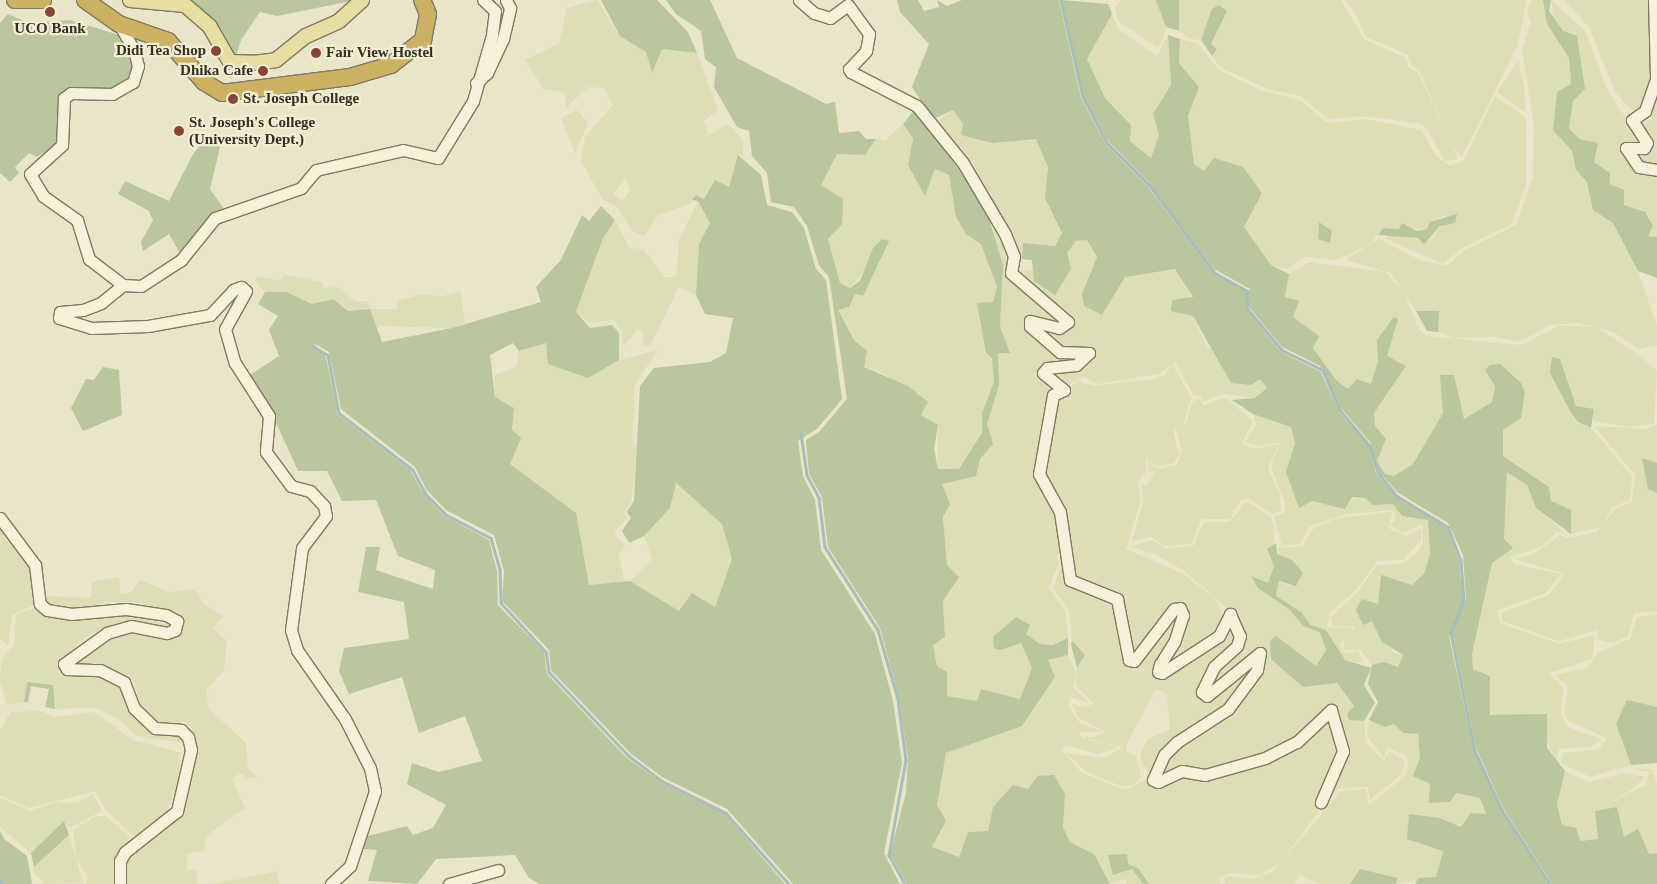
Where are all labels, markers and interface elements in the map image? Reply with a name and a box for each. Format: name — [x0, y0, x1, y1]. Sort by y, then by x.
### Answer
marker: UCO Bank — [44, 6, 56, 18]
place label: UCO Bank — [14, 20, 86, 38]
place label: Didi Tea Shop — [116, 42, 206, 60]
place label: Fair View Hostel — [326, 44, 434, 62]
marker: Didi Tea Shop — [210, 45, 222, 57]
marker: Fair View Hostel — [310, 47, 322, 59]
place label: Dhika Cafe — [180, 62, 253, 80]
marker: Dhika Cafe — [257, 65, 269, 77]
place label: St. Joseph College — [243, 90, 359, 108]
marker: St. Joseph College — [227, 93, 239, 105]
place label: St. Joseph's College (University Dept.) — [189, 113, 315, 148]
marker: St. Joseph's College (University Dept.) — [173, 125, 185, 137]

